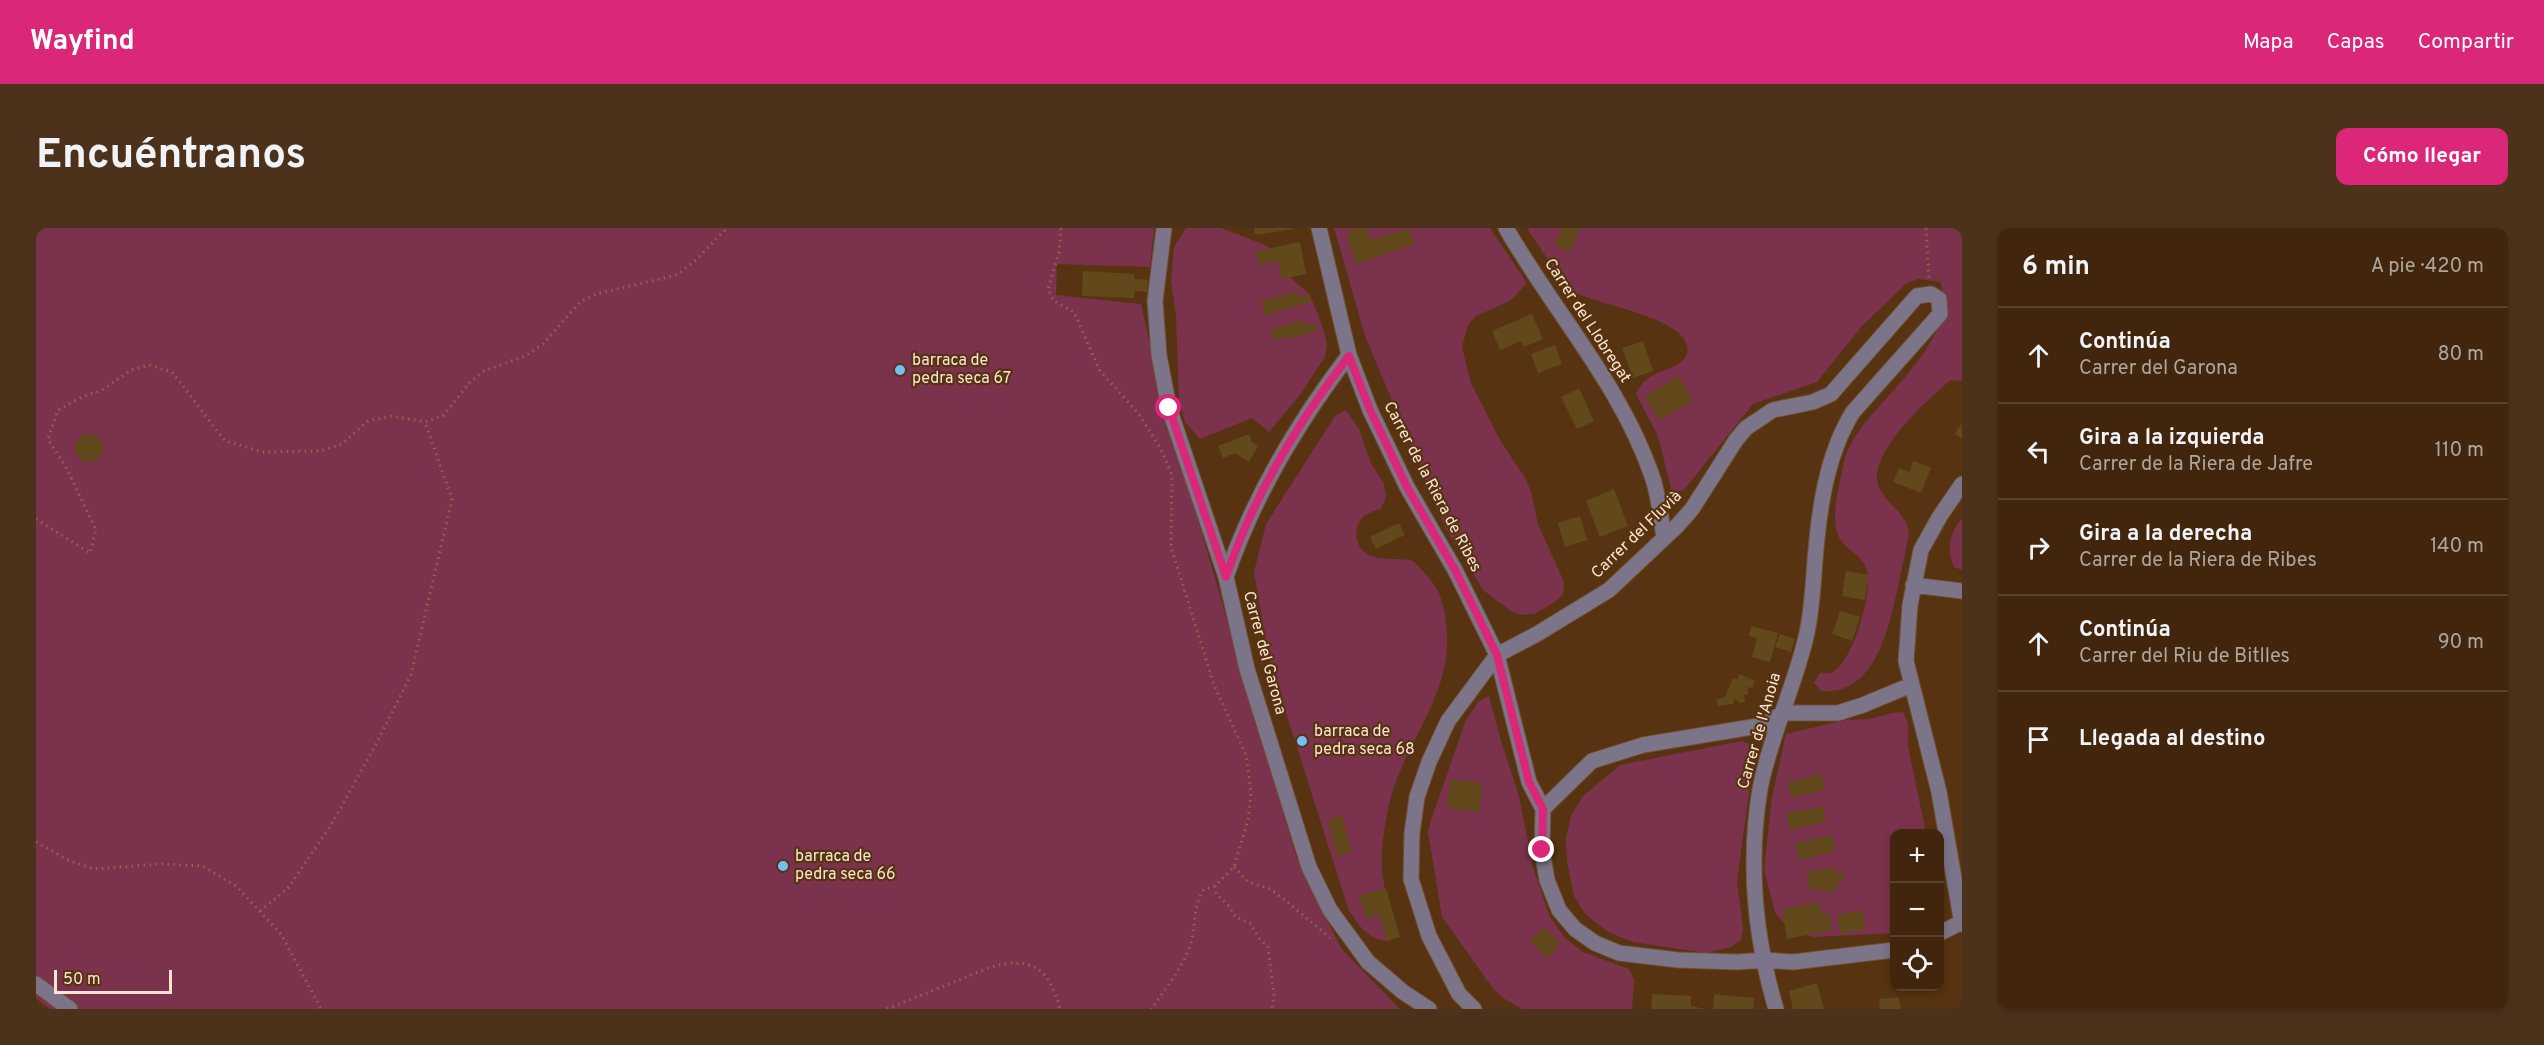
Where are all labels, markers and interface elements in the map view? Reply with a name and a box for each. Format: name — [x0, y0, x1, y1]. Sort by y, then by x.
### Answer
text: Wayfind — [30, 24, 135, 60]
text: Mapa — [2243, 29, 2294, 56]
text: Capas — [2327, 29, 2385, 56]
text: Compartir — [2418, 29, 2514, 56]
button: Cómo llegar — [2336, 128, 2508, 185]
text: Encuéntranos — [36, 130, 306, 183]
text: 6 min — [2022, 251, 2090, 284]
text: A pie · 420 m — [2371, 254, 2484, 280]
street label: Carrer del Llobregat — [1539, 255, 1635, 387]
text: Continúa — [2079, 329, 2171, 356]
icon: ahead — [2022, 339, 2055, 372]
text: 80 m — [2438, 342, 2484, 368]
place label: barraca de pedra seca 67 — [912, 351, 1011, 389]
text: Carrer del Garona — [2079, 356, 2238, 382]
marker: barraca de pedra seca 67 — [893, 363, 907, 377]
route start — [1155, 394, 1181, 420]
street label: Carrer de la Riera de Ribes — [1379, 398, 1485, 576]
text: Gira a la izquierda — [2079, 425, 2265, 452]
icon: left — [2022, 435, 2055, 468]
text: 110 m — [2435, 438, 2484, 464]
text: Carrer de la Riera de Jafre — [2079, 452, 2313, 478]
street label: Carrer del Fluvià — [1588, 487, 1686, 583]
text: Gira a la derecha — [2079, 521, 2252, 548]
icon: right — [2022, 531, 2055, 564]
text: 140 m — [2430, 534, 2484, 560]
text: Carrer de la Riera de Ribes — [2079, 548, 2317, 574]
street label: Carrer del Garona — [1238, 589, 1290, 717]
text: Continúa — [2079, 617, 2171, 644]
icon: ahead — [2022, 627, 2055, 660]
text: 90 m — [2438, 630, 2484, 656]
text: Carrer del Riu de Bitlles — [2079, 644, 2290, 670]
street label: Carrer de l'Anoia — [1734, 670, 1786, 792]
place label: barraca de pedra seca 68 — [1314, 722, 1415, 760]
icon: arrive — [2022, 723, 2055, 756]
text: Llegada al destino — [2079, 726, 2265, 753]
marker: barraca de pedra seca 68 — [1295, 734, 1309, 748]
map controls — [1890, 829, 1944, 991]
button: + — [1890, 829, 1944, 883]
route end — [1528, 836, 1554, 862]
place label: barraca de pedra seca 66 — [795, 847, 896, 885]
marker: barraca de pedra seca 66 — [776, 859, 790, 873]
button: − — [1890, 883, 1944, 937]
button: locate — [1890, 937, 1944, 991]
scale bar — [54, 967, 172, 994]
text: 50 m — [63, 970, 101, 990]

